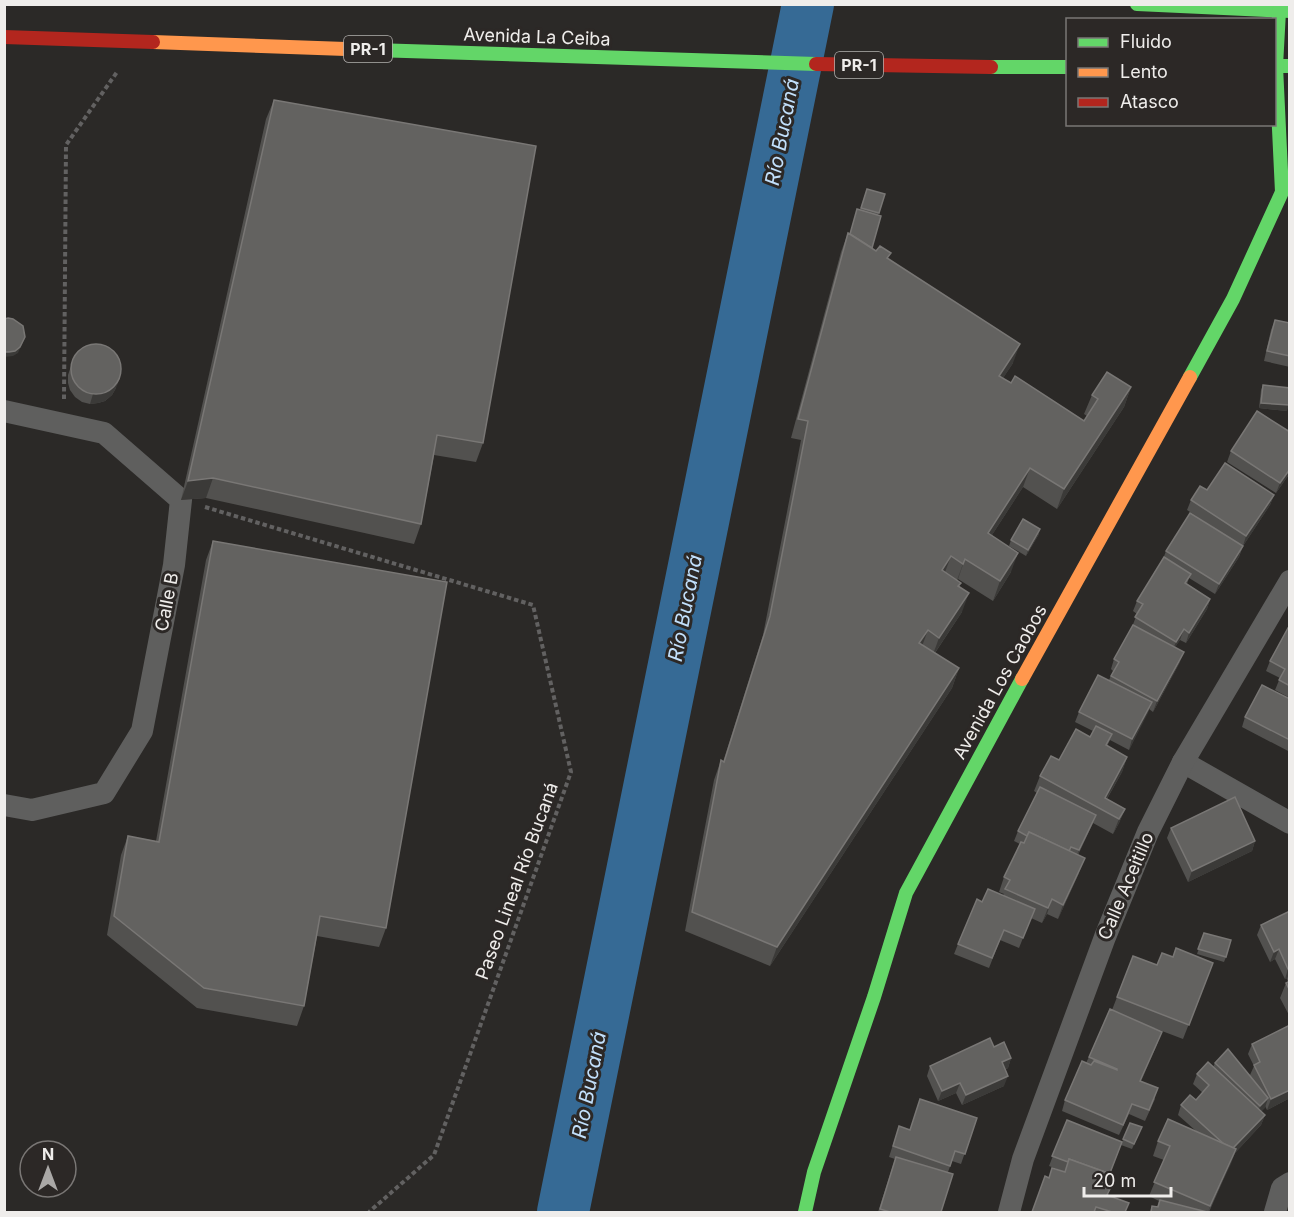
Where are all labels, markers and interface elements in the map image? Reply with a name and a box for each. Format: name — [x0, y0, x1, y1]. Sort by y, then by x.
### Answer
legend — [1066, 18, 1276, 126]
street label: Avenida La Ceiba — [463, 23, 611, 50]
text: Fluido — [1120, 31, 1172, 52]
road number: PR-1 — [344, 36, 392, 62]
road number: PR-1 — [835, 52, 883, 78]
text: Lento — [1120, 61, 1168, 82]
water label: Río Bucaná — [760, 77, 804, 187]
text: Atasco — [1120, 91, 1179, 112]
water label: Río Bucaná — [663, 553, 707, 663]
street label: Calle B — [151, 571, 182, 633]
street label: Avenida Los Caobos — [948, 601, 1051, 763]
street label: Paseo Lineal Río Bucaná — [471, 779, 562, 982]
street label: Calle Aceitillo — [1093, 829, 1158, 943]
water label: Río Bucaná — [567, 1030, 611, 1140]
north arrow — [18, 1139, 78, 1199]
text: N — [42, 1144, 54, 1164]
scale bar — [1084, 1160, 1171, 1198]
text: 20 m — [1093, 1170, 1136, 1191]

